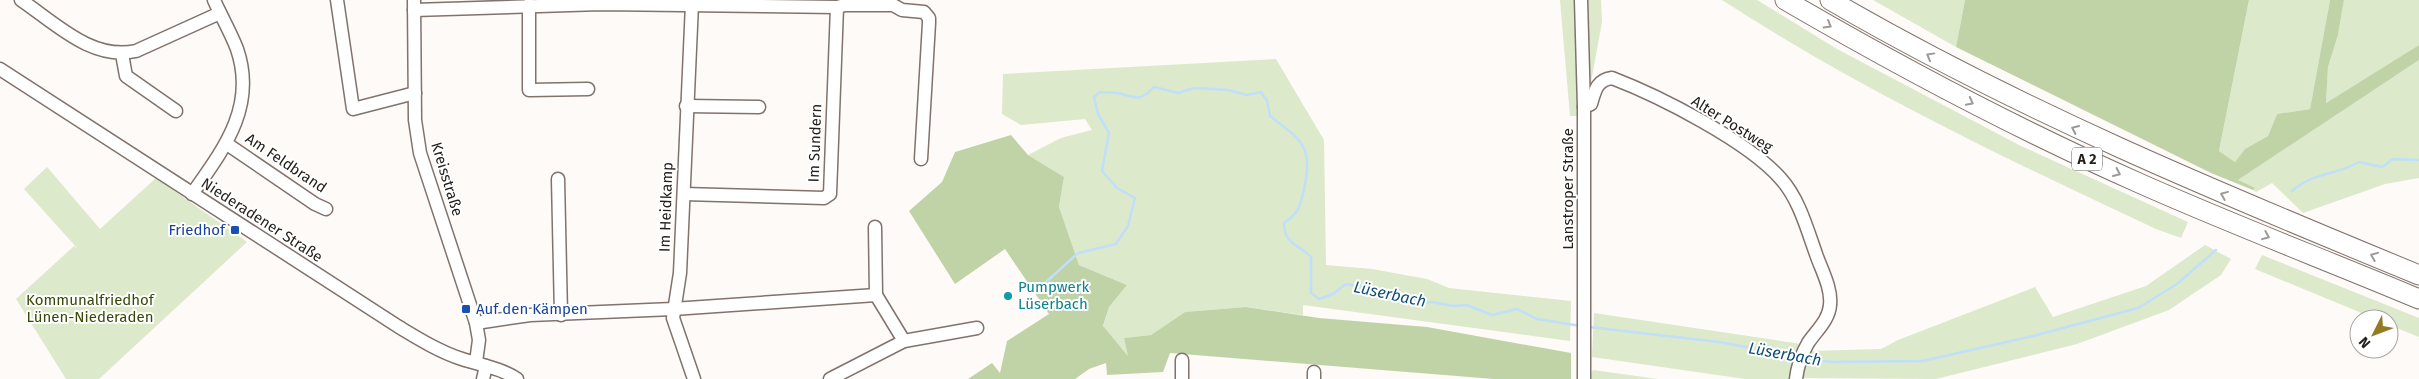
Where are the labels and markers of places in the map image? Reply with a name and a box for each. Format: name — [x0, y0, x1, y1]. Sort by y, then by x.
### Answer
place label: Friedhof — [168, 221, 226, 239]
marker: Friedhof — [229, 224, 241, 236]
place label: Pumpwerk Lüserbach — [1018, 278, 1090, 313]
marker: Pumpwerk Lüserbach — [1002, 290, 1014, 302]
place label: Auf den Kämpen — [476, 300, 588, 318]
marker: Auf den Kämpen — [460, 303, 472, 315]

